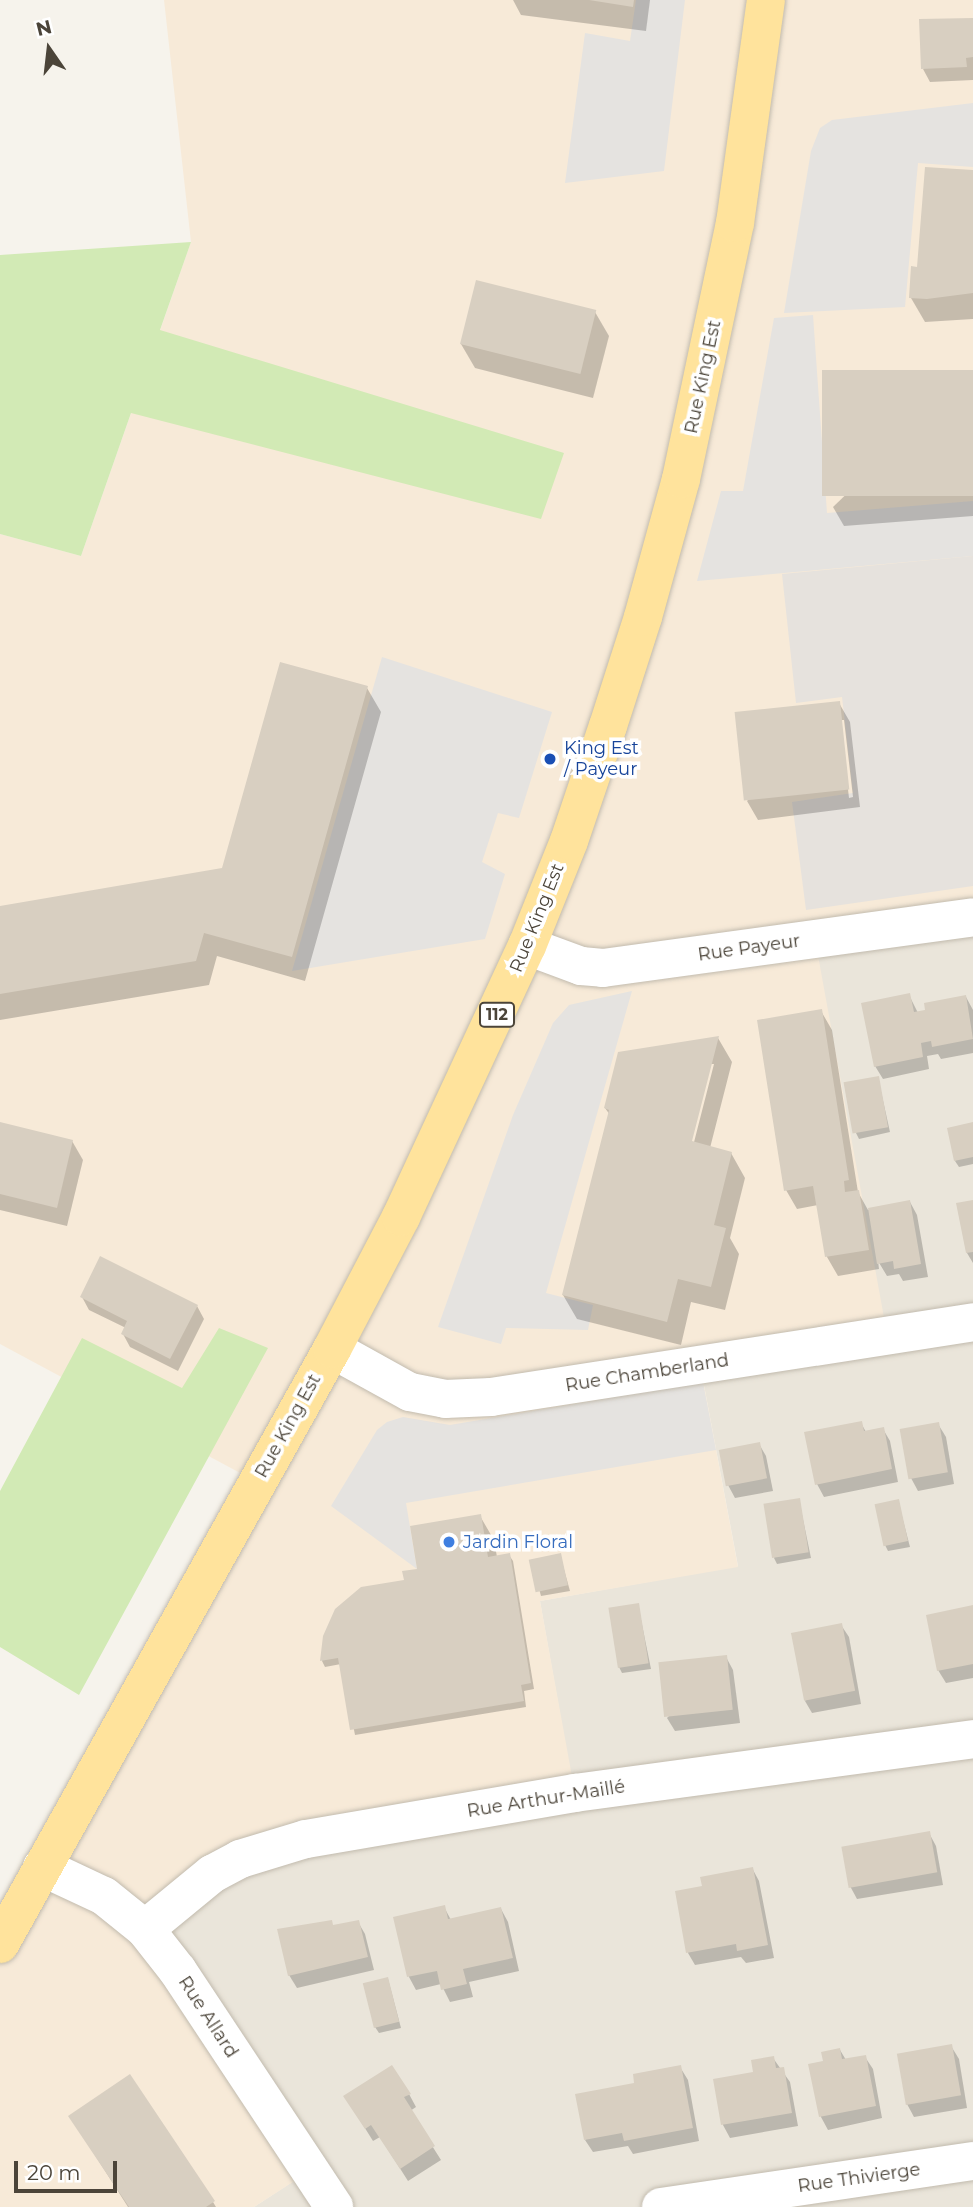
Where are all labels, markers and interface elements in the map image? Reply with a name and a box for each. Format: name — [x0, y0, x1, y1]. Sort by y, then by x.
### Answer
north arrow — [14, 14, 84, 84]
text: N — [34, 15, 54, 41]
street label: Rue King Est — [680, 318, 726, 436]
place label: King Est / Payeur — [564, 738, 639, 780]
marker: King Est / Payeur — [542, 751, 558, 767]
street label: Rue King Est — [505, 860, 569, 976]
street label: Rue Payeur — [696, 930, 802, 966]
road number: 112 — [478, 1002, 516, 1028]
street label: Rue Chamberland — [564, 1349, 730, 1397]
street label: Rue King Est — [251, 1370, 325, 1482]
place label: Jardin Floral — [463, 1531, 573, 1553]
marker: Jardin Floral — [441, 1534, 457, 1550]
street label: Rue Arthur-Maillé — [465, 1776, 627, 1822]
street label: Rue Allard — [174, 1972, 242, 2062]
scale bar — [18, 2148, 121, 2192]
street label: Rue Thivierge — [796, 2159, 922, 2197]
text: 20 m — [27, 2160, 81, 2185]

